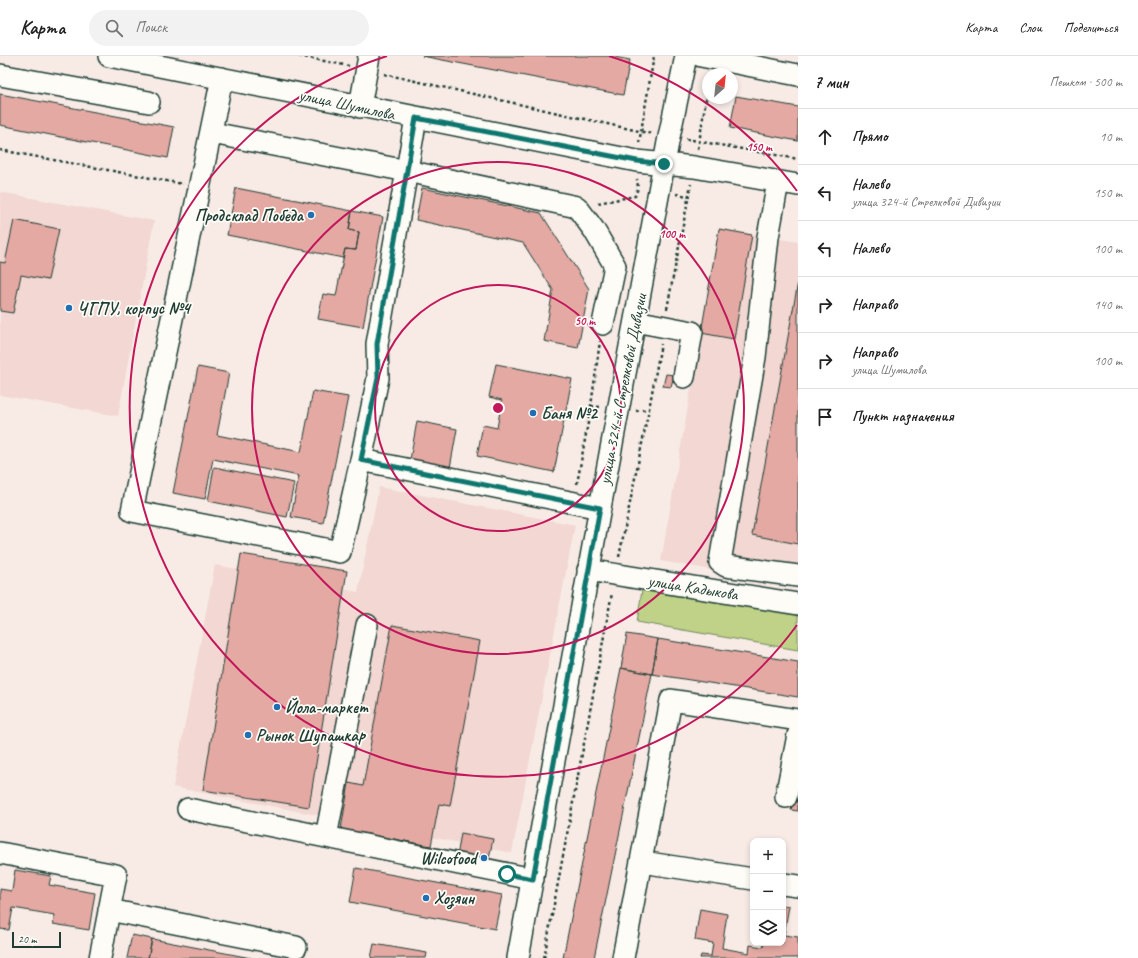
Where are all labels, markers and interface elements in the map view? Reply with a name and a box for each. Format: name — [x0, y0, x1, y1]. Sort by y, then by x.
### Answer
search box — [89, 10, 369, 46]
text: Карта — [20, 16, 65, 40]
icon: search — [103, 17, 125, 39]
text: Поиск — [135, 18, 167, 37]
text: Карта — [965, 19, 997, 36]
text: Слои — [1019, 19, 1042, 36]
text: Поделиться — [1064, 19, 1118, 36]
north arrow — [702, 68, 738, 104]
text: 7 мин — [814, 72, 849, 93]
text: Пешком · 500 m — [1049, 74, 1122, 90]
street label: улица Шумилова — [296, 84, 398, 125]
icon: ahead — [814, 126, 836, 148]
text: Прямо — [852, 127, 888, 146]
text: 10 m — [1100, 129, 1122, 145]
text: 150 m — [746, 139, 773, 155]
route end — [655, 155, 673, 173]
text: Налево — [852, 175, 890, 194]
icon: left — [814, 182, 836, 204]
text: 150 m — [1094, 185, 1122, 201]
text: улица 324-й Стрелковой Дивизии — [852, 194, 1000, 210]
place label: Продсклад Победа — [195, 205, 305, 226]
marker: Продсклад Победа — [306, 210, 316, 220]
text: 100 m — [659, 226, 686, 242]
icon: left — [814, 238, 836, 260]
text: Налево — [852, 239, 890, 258]
text: 100 m — [1094, 241, 1122, 257]
street label: улица 324-й Стрелковой Дивизии — [594, 290, 653, 487]
icon: right — [814, 294, 836, 316]
text: Направо — [852, 295, 898, 314]
text: 140 m — [1094, 297, 1122, 313]
place label: ЧГПУ, корпус №4 — [77, 298, 192, 319]
marker: ЧГПУ, корпус №4 — [64, 303, 74, 313]
text: 50 m — [575, 313, 596, 329]
text: Направо — [852, 343, 898, 362]
icon: right — [814, 350, 836, 372]
text: 100 m — [1094, 353, 1122, 369]
text: улица Шумилова — [852, 362, 926, 378]
centre of rings — [491, 401, 505, 415]
place label: Баня №2 — [541, 403, 598, 424]
icon: arrive — [814, 406, 836, 428]
text: Пункт назначения — [852, 407, 954, 426]
marker: Баня №2 — [528, 408, 538, 418]
street label: улица Кадыкова — [646, 570, 740, 605]
place label: Йола-маркет — [285, 697, 369, 718]
marker: Йола-маркет — [272, 702, 282, 712]
place label: Рынок Шупашкар — [256, 725, 367, 746]
marker: Рынок Шупашкар — [243, 730, 253, 740]
map controls — [750, 838, 786, 946]
button: + — [750, 838, 786, 874]
place label: Wilcofood — [420, 848, 479, 869]
marker: Wilcofood — [479, 853, 489, 863]
route start — [498, 865, 516, 883]
button: − — [750, 874, 786, 910]
place label: Хозяин — [434, 888, 476, 910]
marker: Хозяин — [421, 893, 431, 903]
button: layers — [750, 910, 786, 946]
scale bar — [12, 930, 61, 949]
text: 20 m — [18, 932, 37, 946]

